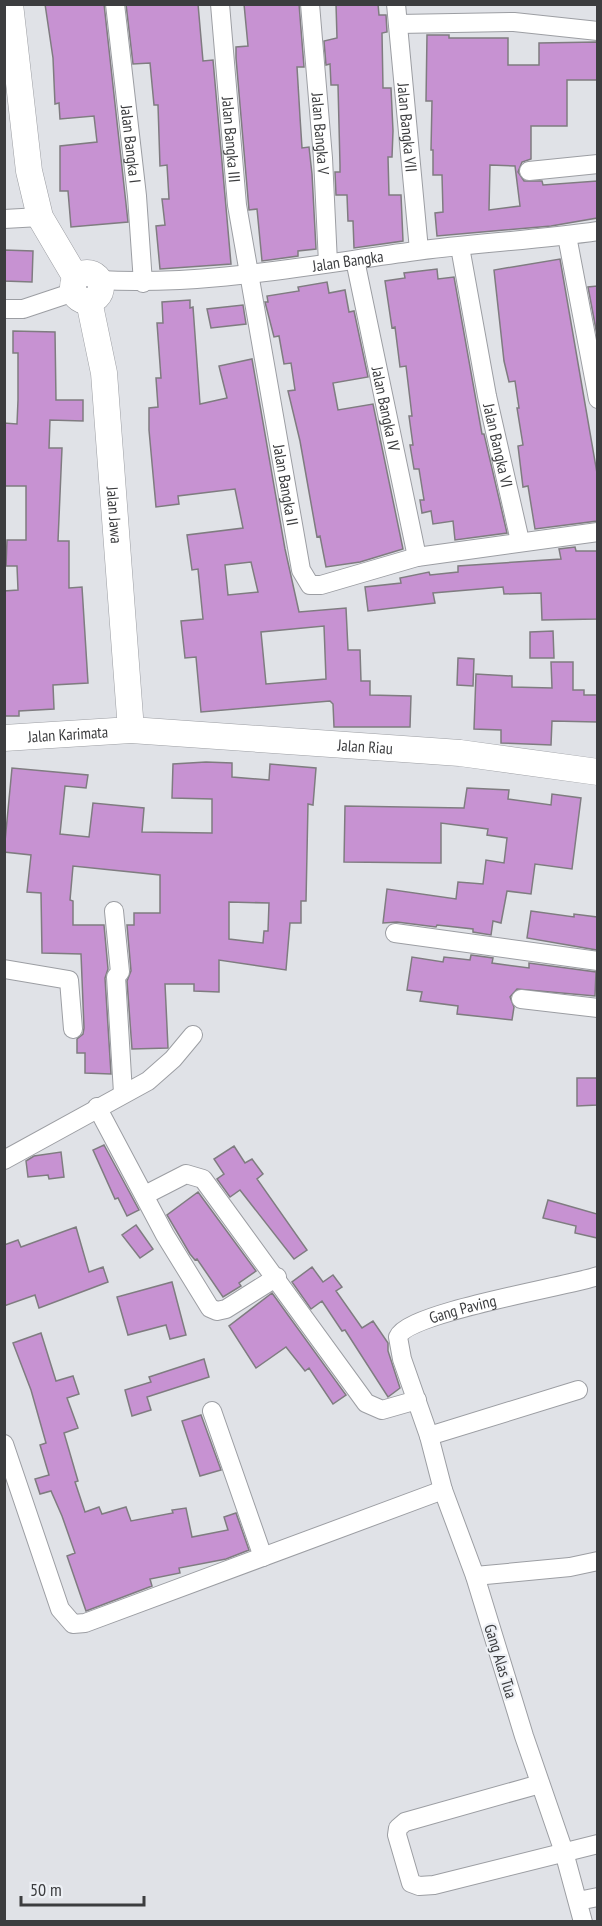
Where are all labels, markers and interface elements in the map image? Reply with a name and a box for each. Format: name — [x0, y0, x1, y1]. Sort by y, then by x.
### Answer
street label: Jalan Bangka VII — [393, 81, 422, 173]
street label: Jalan Bangka V — [307, 91, 334, 175]
street label: Jalan Bangka III — [218, 95, 245, 183]
street label: Jalan Bangka I — [117, 103, 145, 184]
street label: Jalan Bangka — [310, 246, 385, 276]
street label: Jalan Bangka IV — [367, 364, 405, 453]
street label: Jalan Bangka VI — [479, 400, 517, 489]
street label: Jalan Bangka II — [269, 442, 303, 527]
street label: Jalan Jawa — [103, 485, 127, 544]
street label: Jalan Karimata — [26, 721, 109, 747]
street label: Jalan Riau — [336, 734, 394, 758]
street label: Gang Paving — [426, 1290, 498, 1328]
street label: Gang Alas Tua — [480, 1622, 522, 1700]
scale bar — [21, 1869, 144, 1907]
text: 50 m — [30, 1878, 62, 1901]

